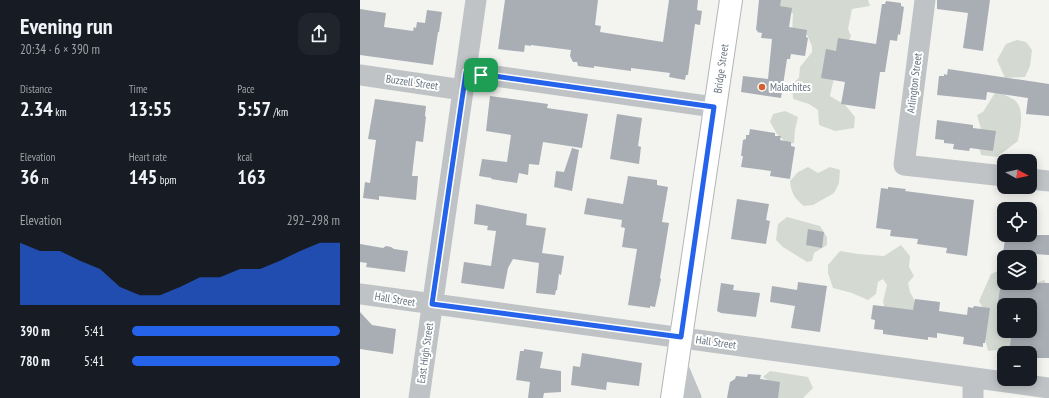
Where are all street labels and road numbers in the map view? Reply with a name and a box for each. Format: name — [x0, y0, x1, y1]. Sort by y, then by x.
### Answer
street label: Bridge Street — [710, 43, 731, 94]
street label: Arlington Street — [903, 52, 925, 114]
street label: Buzzell Street — [385, 71, 439, 93]
street label: Hall Street — [374, 289, 416, 309]
street label: East High Street — [414, 322, 436, 384]
street label: Hall Street — [695, 332, 737, 352]

